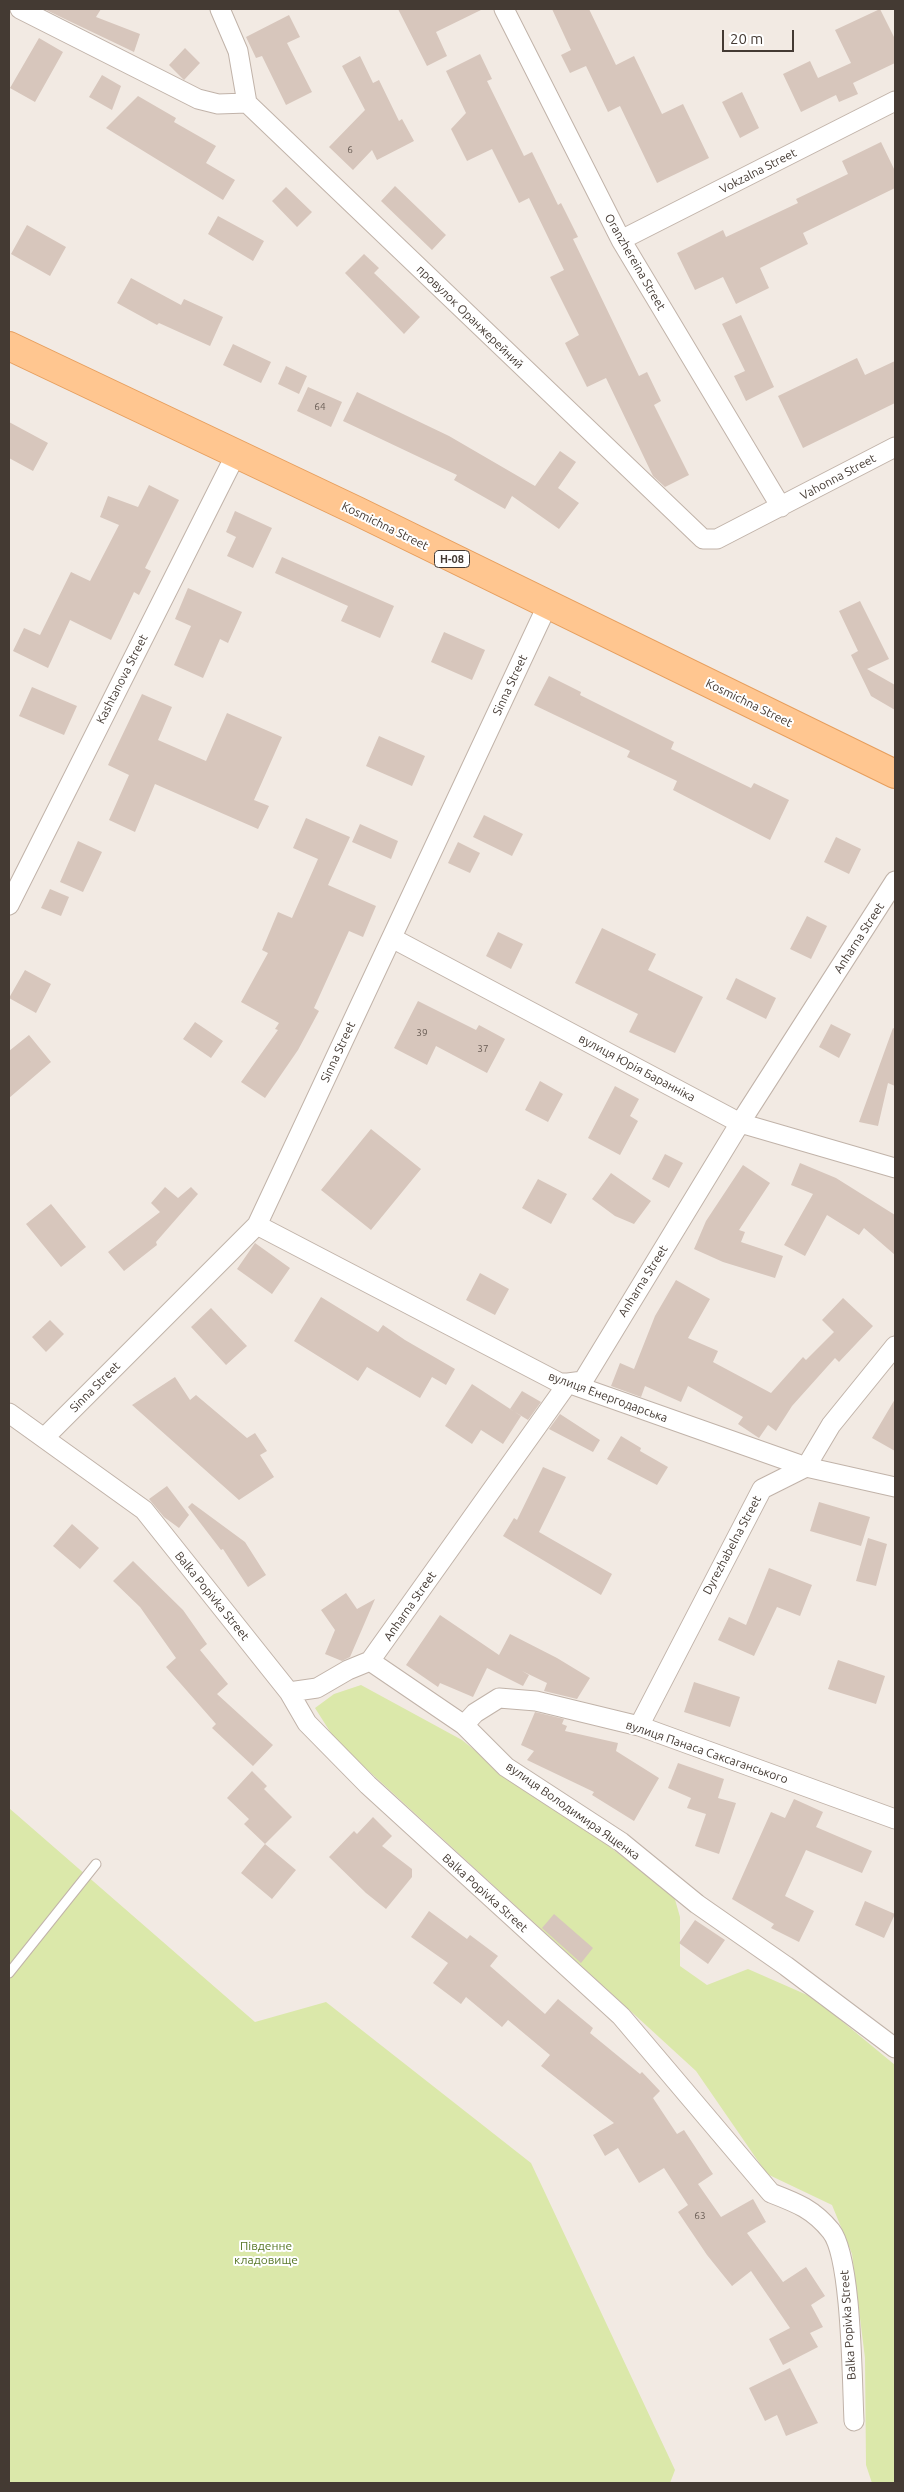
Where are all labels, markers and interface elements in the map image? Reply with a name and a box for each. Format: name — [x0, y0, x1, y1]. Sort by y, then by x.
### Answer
scale bar — [724, 20, 796, 52]
text: 20 m — [730, 30, 763, 47]
house number: 6 — [347, 144, 353, 156]
street label: Vokzalna Street — [717, 145, 799, 197]
street label: Oranzhereina Street — [601, 211, 669, 313]
street label: провулок Оранжерейний — [414, 262, 526, 372]
house number: 64 — [314, 401, 326, 413]
street label: Vahonna Street — [798, 451, 878, 503]
street label: Kosmichna Street — [339, 499, 431, 553]
road number: Н-08 — [434, 550, 470, 568]
street label: Kashtanova Street — [93, 632, 151, 726]
street label: Sinna Street — [490, 652, 530, 718]
street label: Kosmichna Street — [703, 676, 795, 730]
street label: Anharna Street — [831, 900, 887, 976]
street label: Sinna Street — [318, 1019, 358, 1085]
house number: 39 — [416, 1027, 428, 1039]
street label: вулиця Юрія Баранніка — [576, 1031, 698, 1105]
house number: 37 — [477, 1043, 489, 1055]
street label: Anharna Street — [615, 1243, 671, 1319]
street label: Sinna Street — [67, 1359, 123, 1415]
street label: вулиця Енергодарська — [546, 1369, 670, 1425]
street label: Dyrezhabelna Street — [700, 1493, 764, 1597]
street label: Balka Popivka Street — [172, 1549, 252, 1643]
street label: Anharna Street — [381, 1568, 439, 1644]
street label: вулиця Панаса Саксаганського — [624, 1717, 790, 1787]
street label: вулиця Володимира Ященка — [503, 1759, 643, 1863]
street label: Balka Popivka Street — [439, 1851, 531, 1935]
house number: 63 — [694, 2210, 706, 2222]
park label: Південне кладовище — [234, 2239, 298, 2267]
street label: Balka Popivka Street — [837, 2270, 859, 2380]

